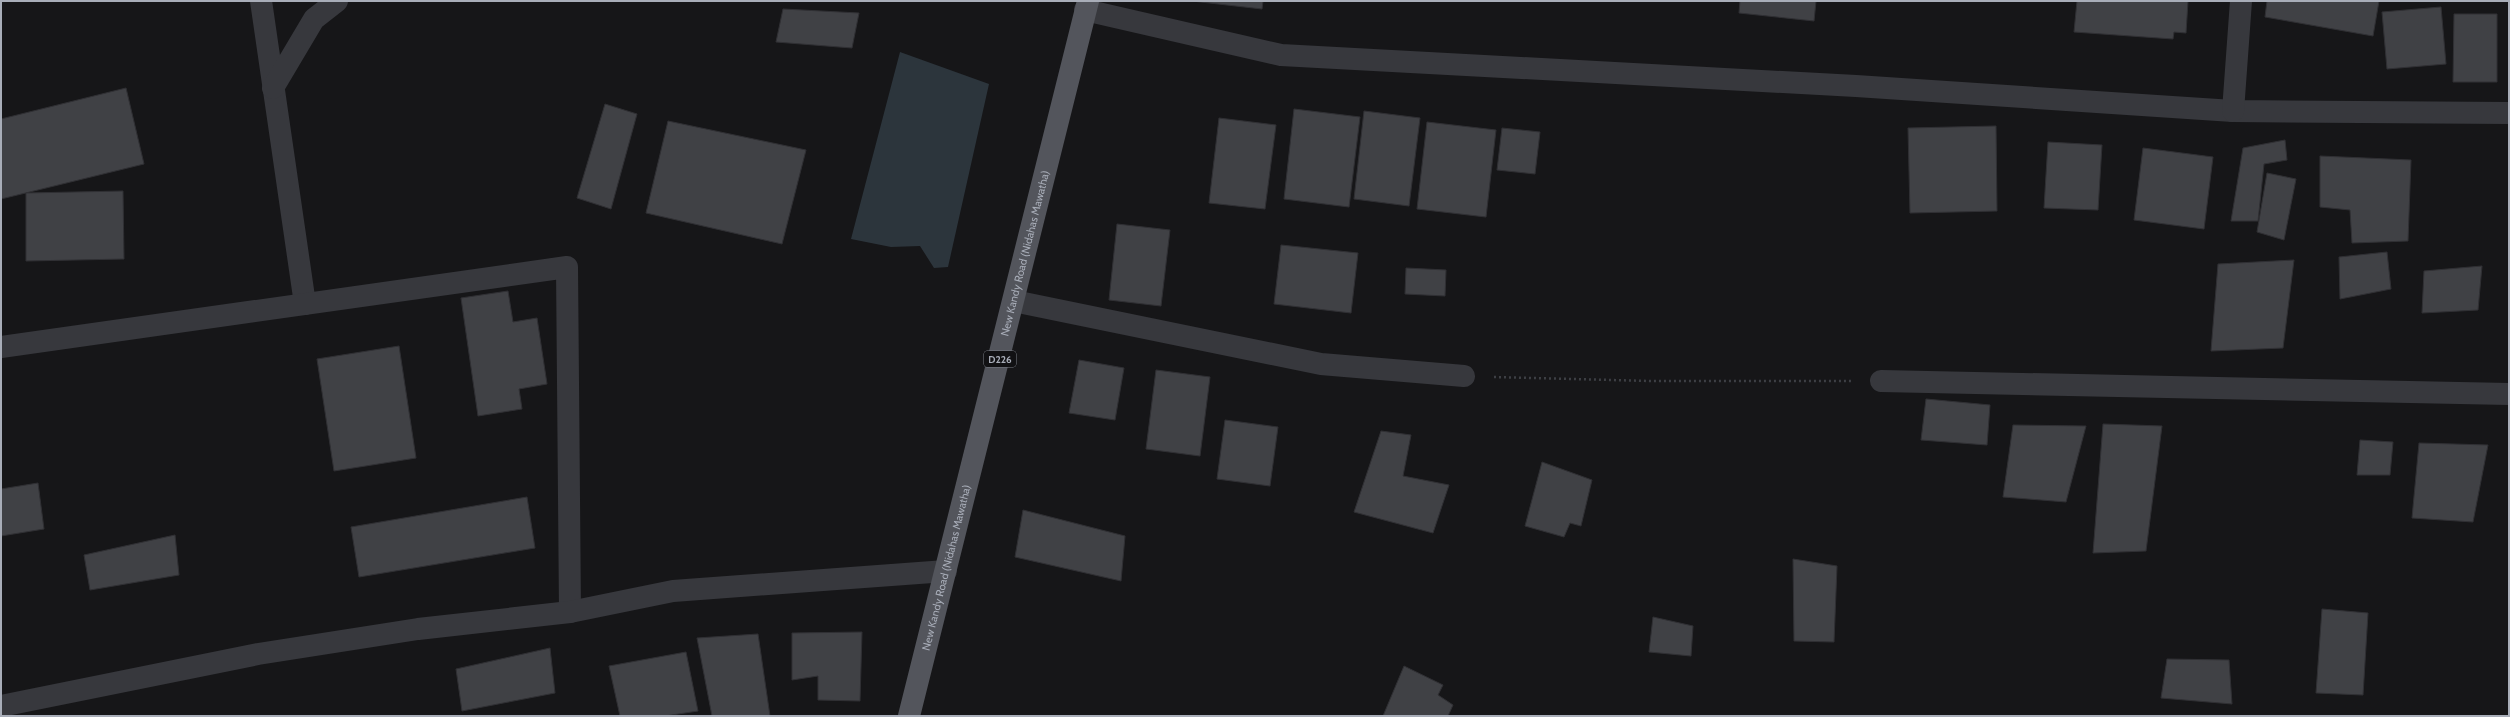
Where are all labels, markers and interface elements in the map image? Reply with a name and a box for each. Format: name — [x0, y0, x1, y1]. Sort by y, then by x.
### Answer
street label: New Kandy Road (Nidahas Mawatha) — [997, 169, 1052, 338]
road number: D226 — [984, 351, 1016, 367]
street label: New Kandy Road (Nidahas Mawatha) — [919, 483, 974, 652]

